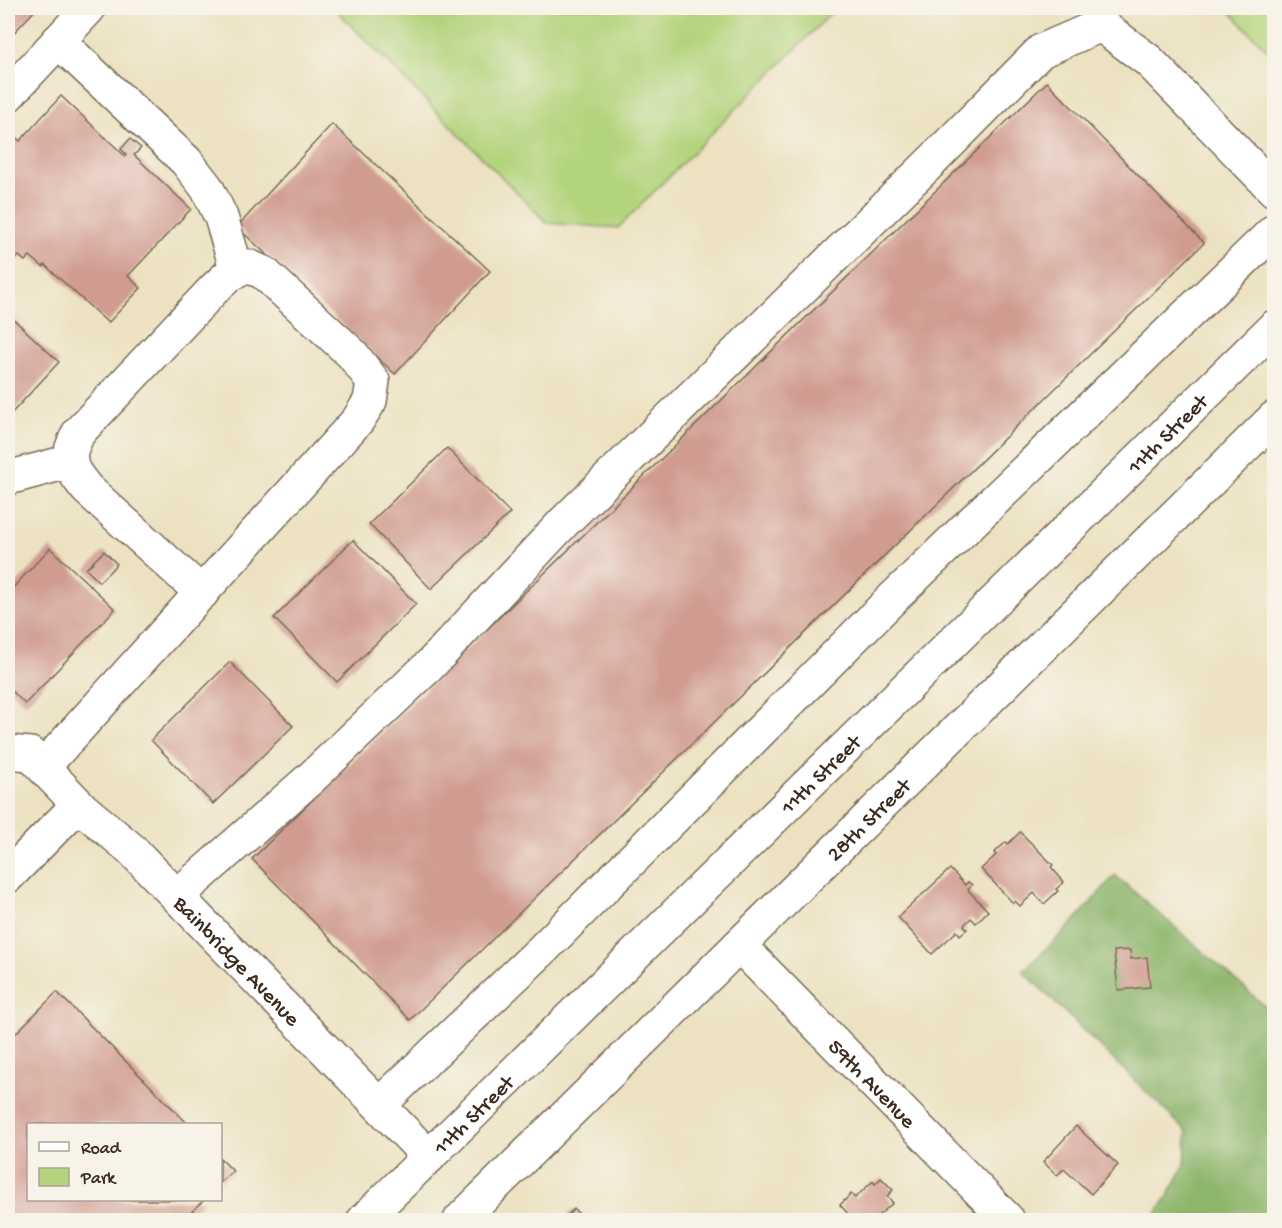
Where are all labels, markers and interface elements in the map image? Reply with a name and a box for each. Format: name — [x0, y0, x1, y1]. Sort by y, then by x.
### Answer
street label: 11th Street — [1123, 389, 1216, 481]
street label: 11th Street — [776, 729, 869, 822]
street label: 28th Street — [823, 773, 919, 868]
street label: Bainbridge Avenue — [166, 891, 305, 1033]
street label: 59th Avenue — [821, 1035, 920, 1136]
street label: 11th Street — [429, 1070, 522, 1162]
legend — [27, 1123, 222, 1201]
text: Road — [81, 1139, 122, 1160]
text: Park — [80, 1169, 117, 1190]

